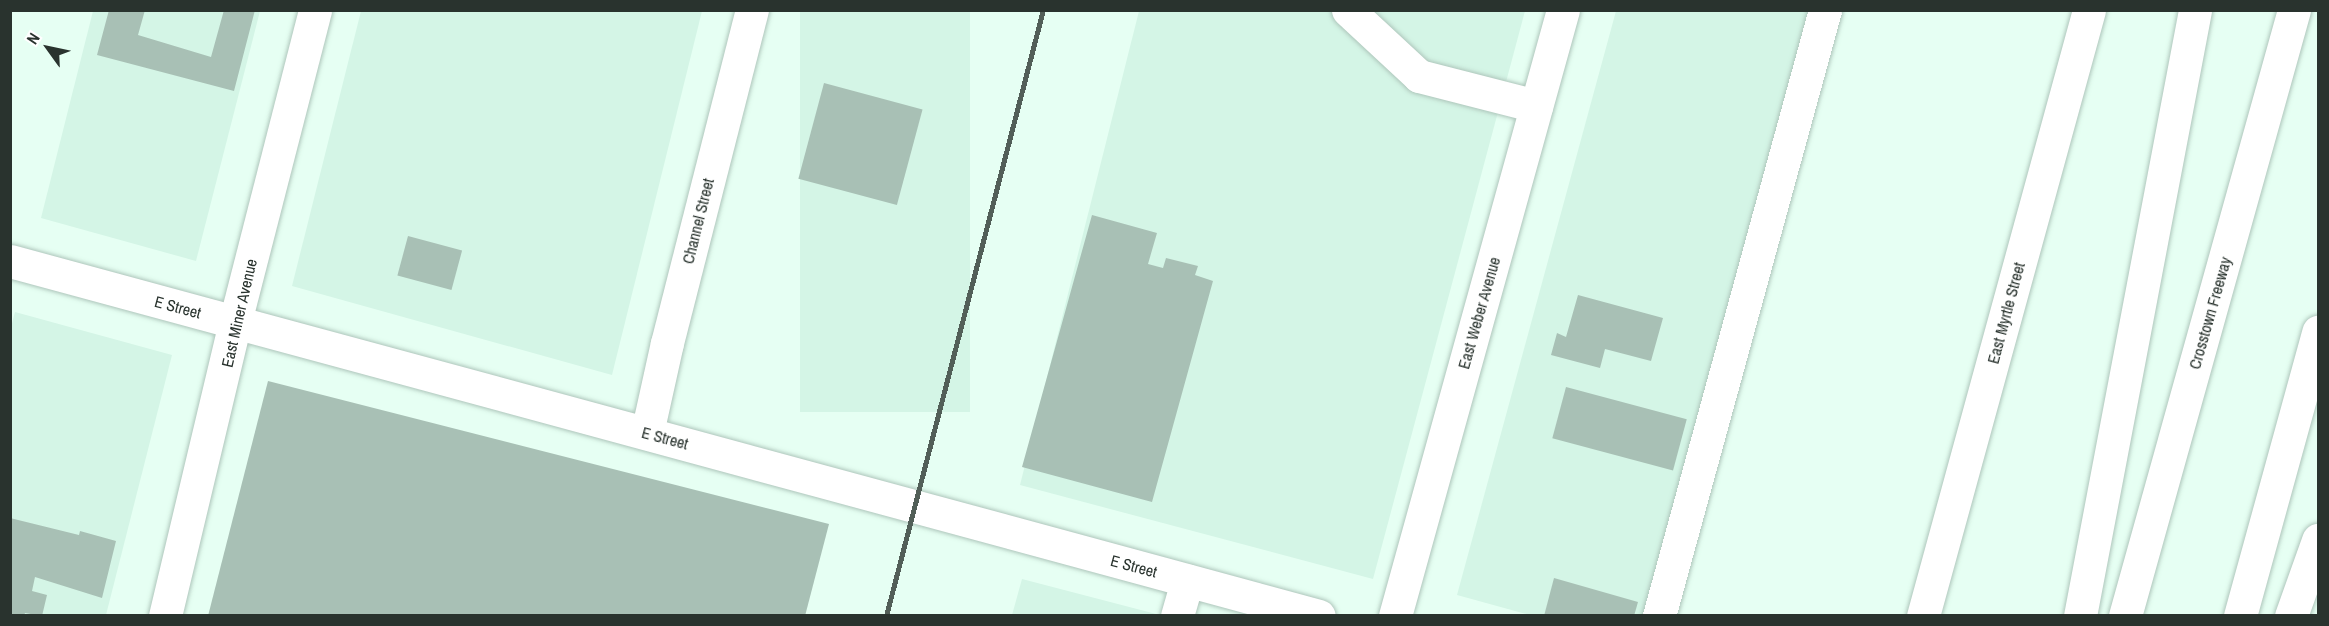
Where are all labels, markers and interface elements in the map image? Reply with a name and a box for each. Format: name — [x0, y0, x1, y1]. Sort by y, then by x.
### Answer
north arrow — [18, 18, 78, 78]
text: N — [21, 28, 45, 48]
street label: Channel Street — [678, 176, 718, 266]
street label: East Weber Avenue — [1454, 254, 1504, 372]
street label: Crosstown Freeway — [2185, 255, 2235, 371]
street label: East Miner Avenue — [217, 257, 261, 369]
street label: East Myrtle Street — [1983, 260, 2029, 366]
street label: E Street — [153, 292, 203, 322]
street label: E Street — [640, 423, 690, 453]
street label: E Street — [1109, 551, 1159, 581]

